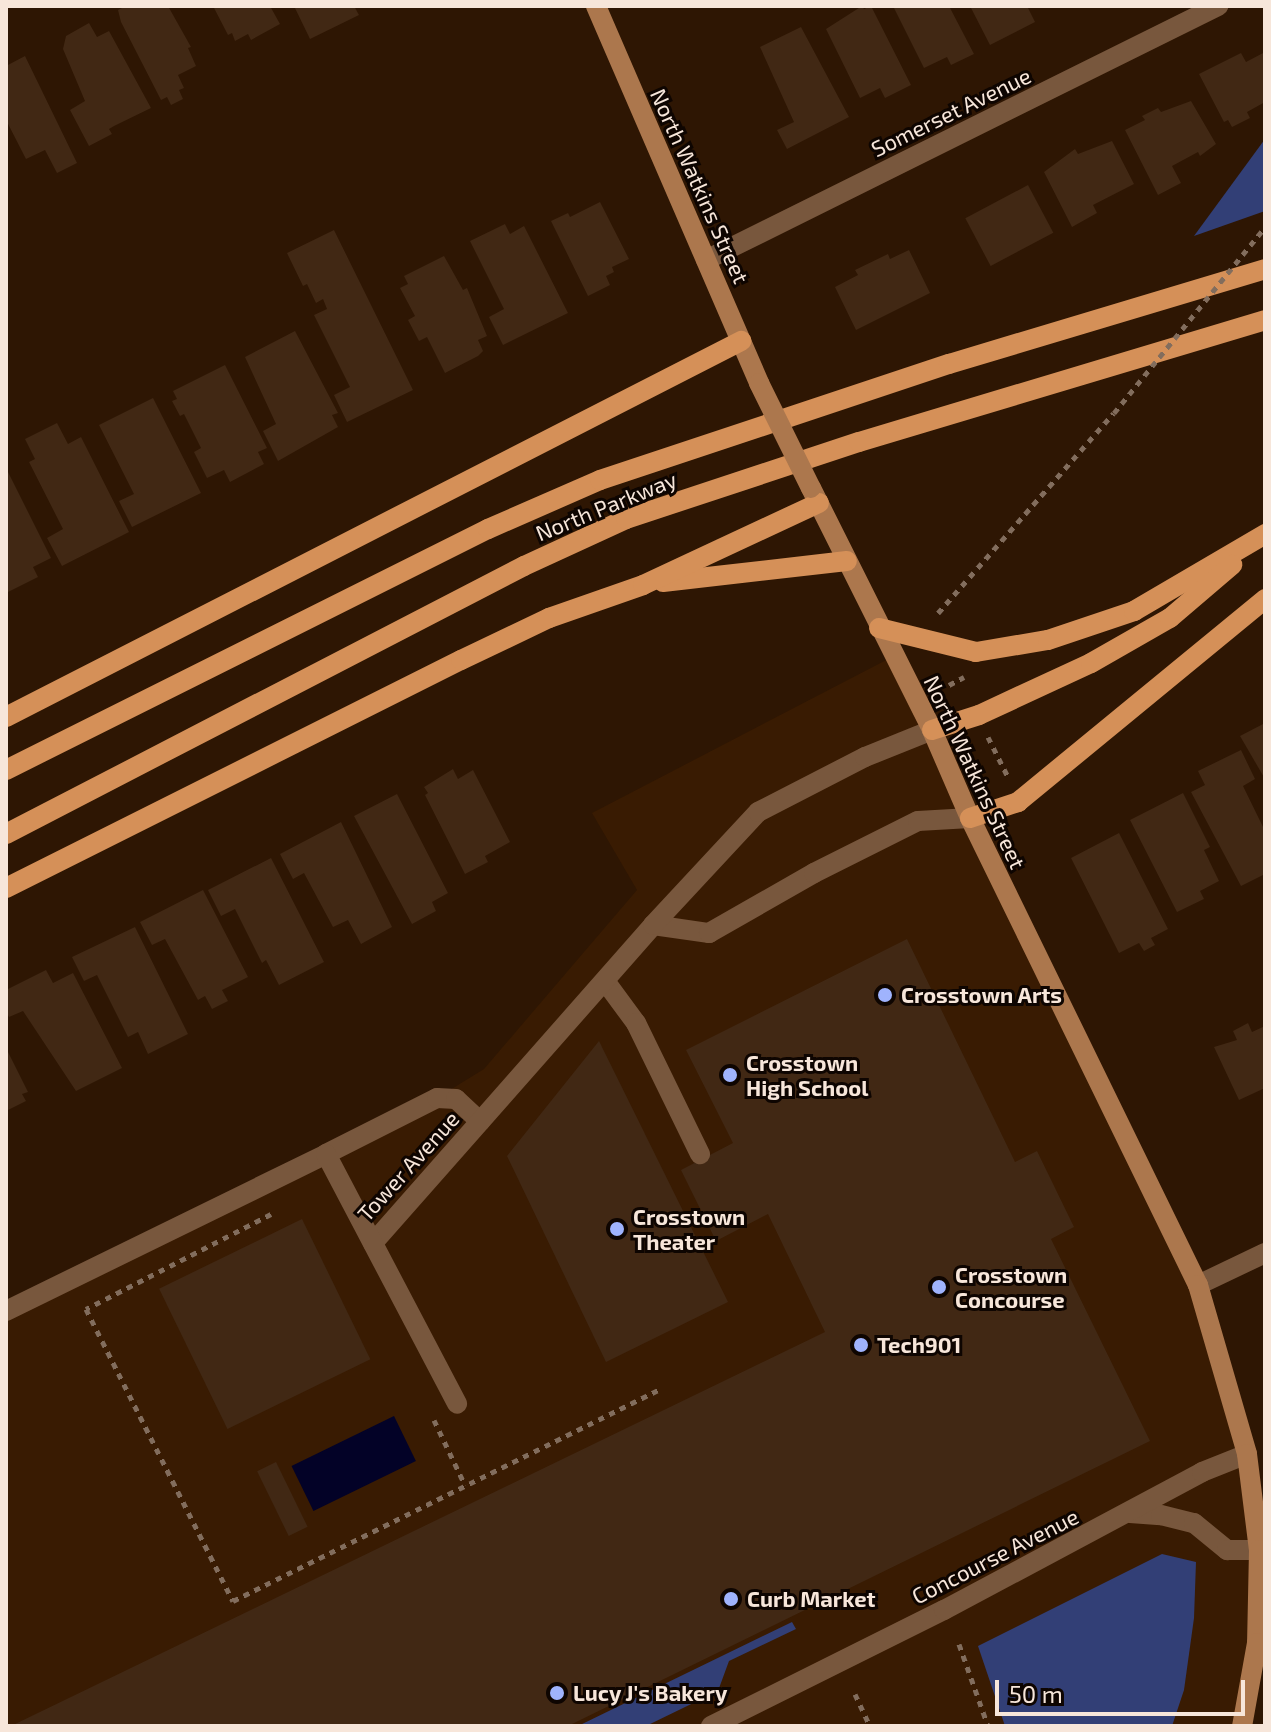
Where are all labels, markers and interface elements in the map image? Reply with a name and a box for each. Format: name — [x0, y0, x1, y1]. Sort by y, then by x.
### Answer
street label: Somerset Avenue — [867, 62, 1035, 162]
street label: North Watkins Street — [645, 84, 755, 288]
street label: North Parkway — [532, 466, 680, 546]
street label: North Watkins Street — [919, 671, 1031, 873]
place label: Crosstown Arts — [901, 982, 1063, 1008]
marker: Crosstown Arts — [876, 986, 894, 1004]
place label: Crosstown High School — [746, 1049, 869, 1100]
marker: Crosstown High School — [721, 1066, 739, 1084]
street label: Tower Avenue — [351, 1105, 465, 1227]
place label: Crosstown Theater — [633, 1203, 745, 1254]
marker: Crosstown Theater — [608, 1220, 626, 1238]
place label: Crosstown Concourse — [955, 1261, 1067, 1312]
marker: Crosstown Concourse — [930, 1278, 948, 1296]
place label: Tech901 — [877, 1332, 961, 1358]
marker: Tech901 — [852, 1336, 870, 1354]
street label: Concourse Avenue — [907, 1502, 1083, 1610]
place label: Curb Market — [747, 1586, 876, 1612]
marker: Curb Market — [722, 1590, 740, 1608]
scale bar — [999, 1664, 1249, 1714]
text: 50 m — [1009, 1679, 1063, 1708]
place label: Lucy J's Bakery — [573, 1680, 728, 1706]
marker: Lucy J's Bakery — [548, 1684, 566, 1702]

